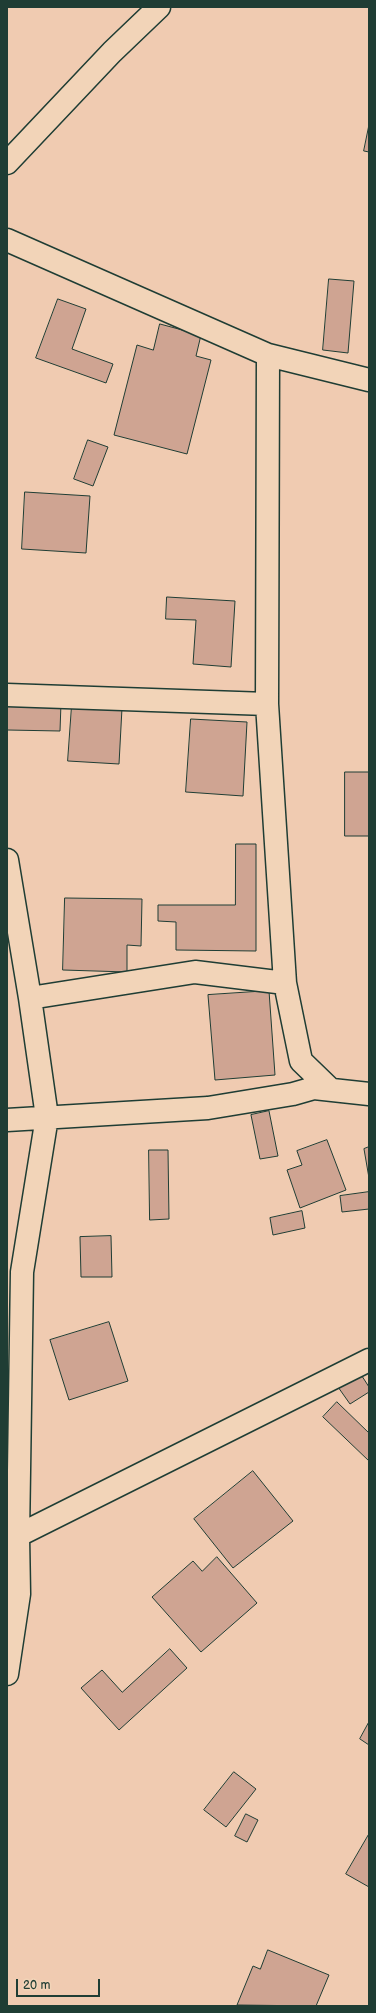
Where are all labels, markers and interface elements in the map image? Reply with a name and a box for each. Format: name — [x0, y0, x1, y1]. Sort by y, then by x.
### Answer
scale bar — [18, 1971, 102, 1997]
text: 20 m — [23, 1978, 50, 1993]

